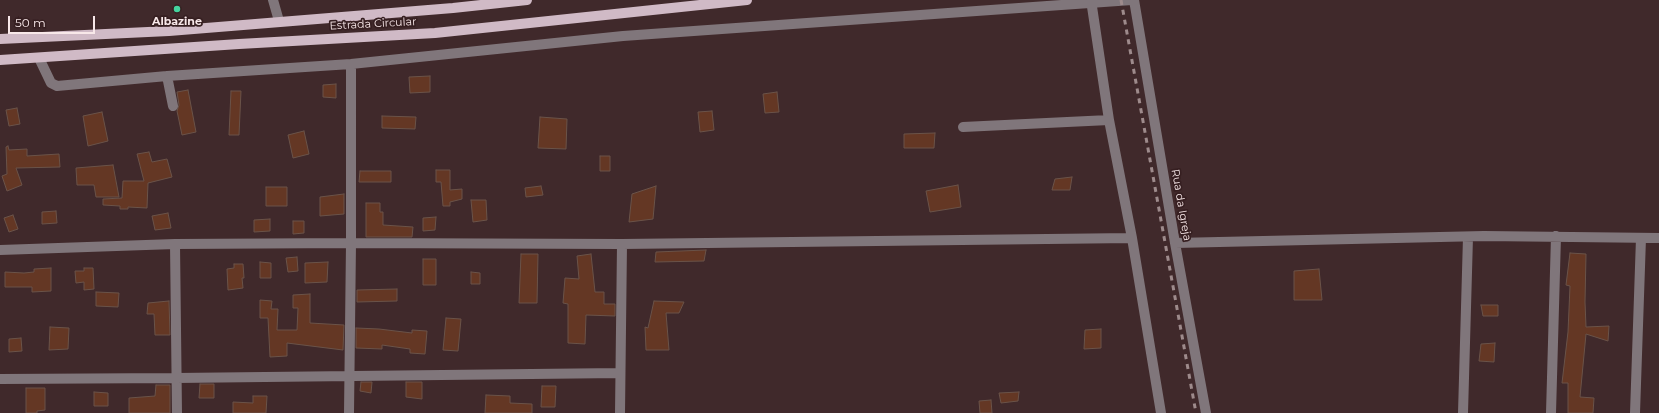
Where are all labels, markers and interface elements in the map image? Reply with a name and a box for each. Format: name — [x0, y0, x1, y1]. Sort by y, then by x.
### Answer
marker: Albazine — [172, 4, 182, 14]
scale bar — [10, 8, 97, 34]
text: 50 m — [15, 15, 46, 30]
place label: Albazine — [152, 15, 202, 29]
street label: Estrada Circular — [329, 15, 417, 33]
street label: Rua da Igreja — [1168, 168, 1194, 242]

